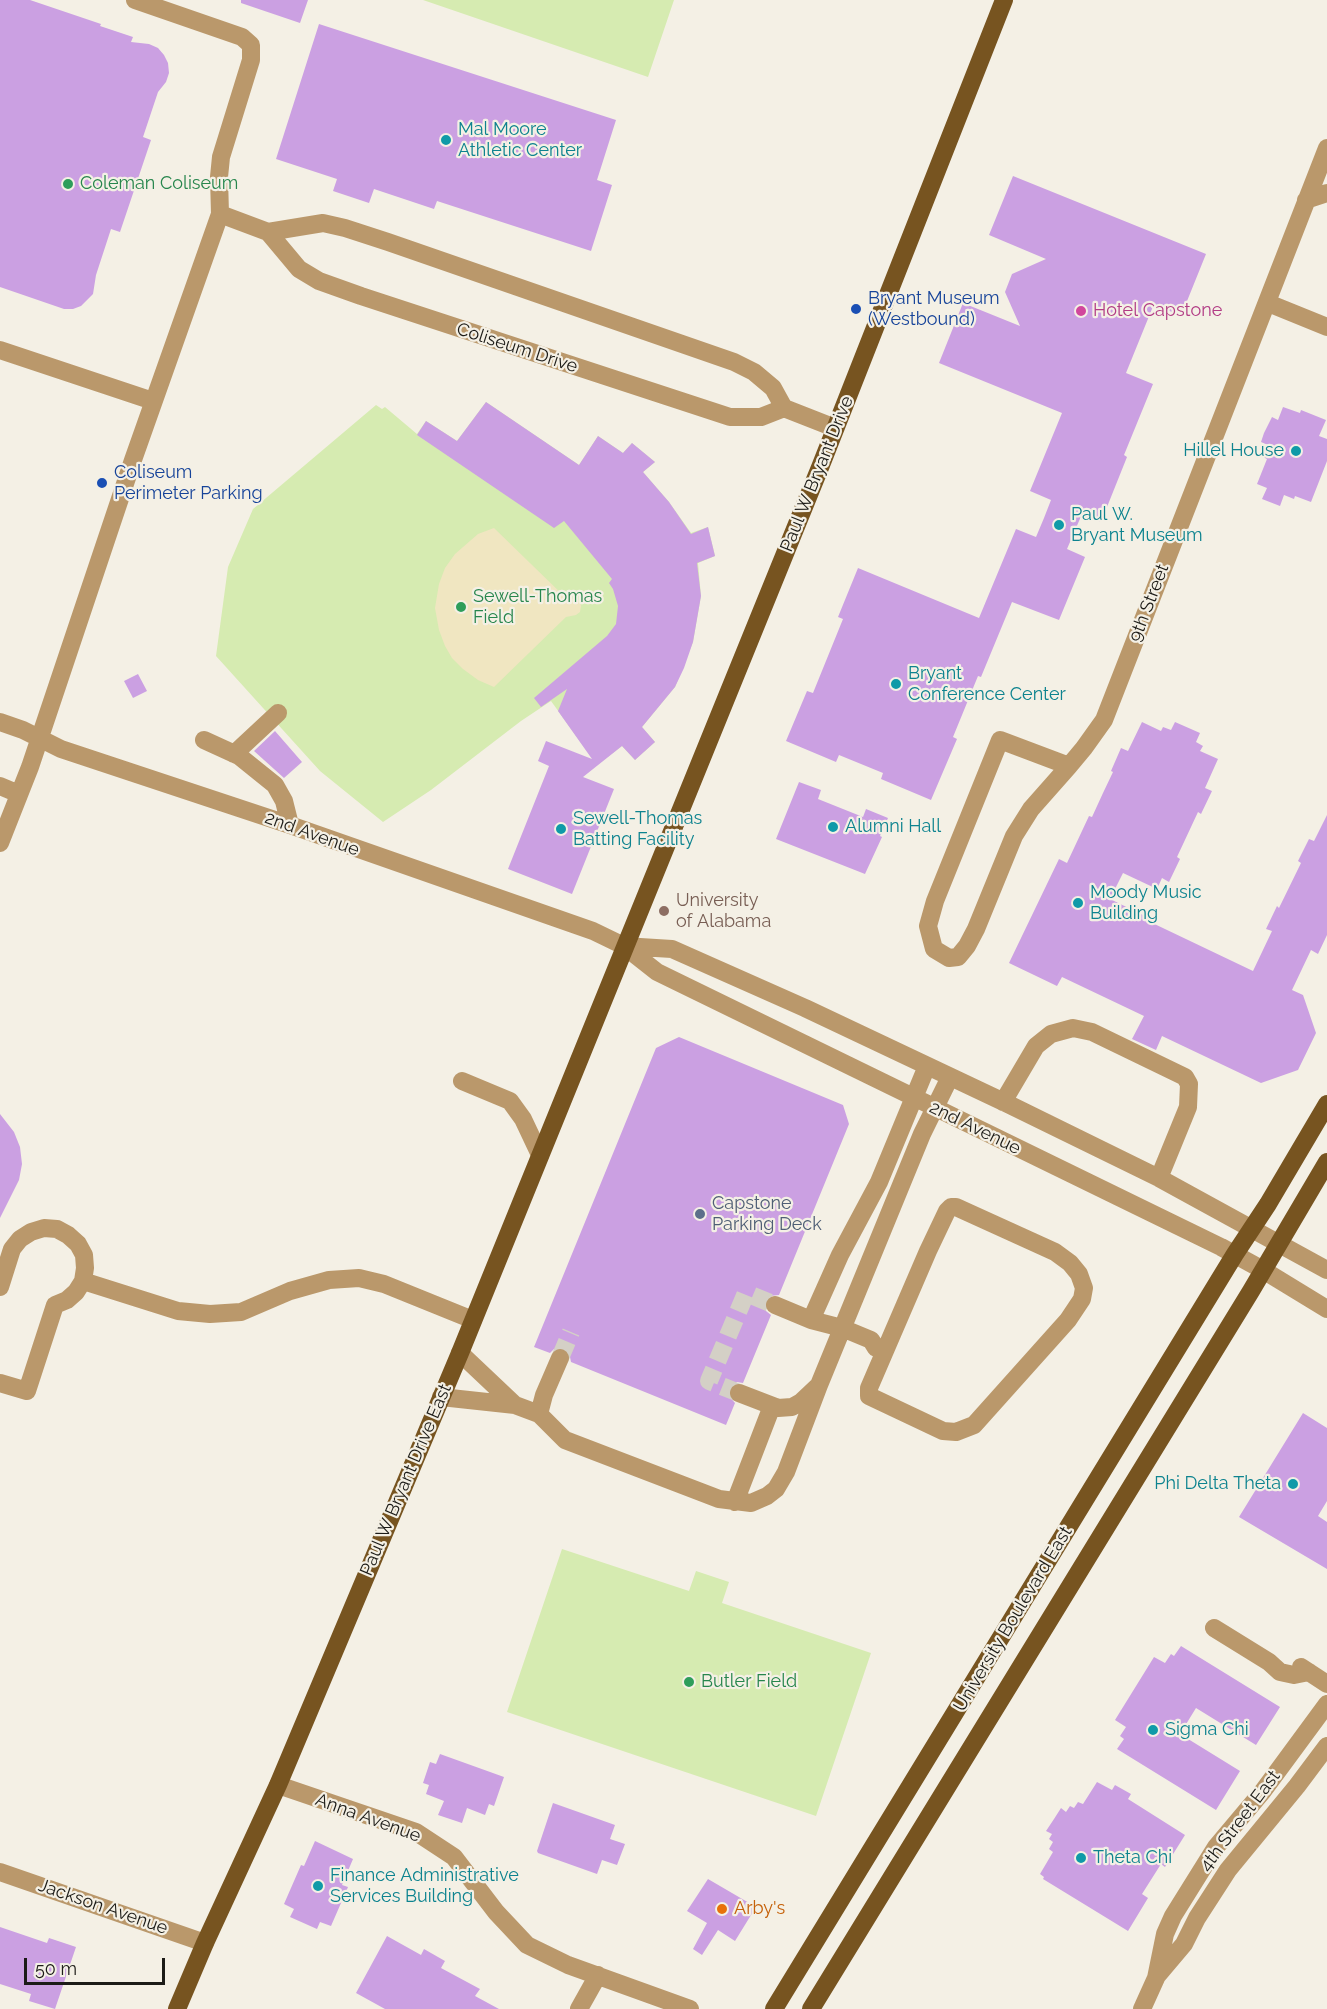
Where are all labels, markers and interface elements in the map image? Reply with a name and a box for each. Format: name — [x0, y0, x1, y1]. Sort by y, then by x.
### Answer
place label: Mal Moore Athletic Center — [458, 119, 582, 162]
marker: Mal Moore Athletic Center — [439, 133, 453, 147]
place label: Coleman Coliseum — [80, 173, 238, 195]
marker: Coleman Coliseum — [61, 177, 75, 191]
place label: Bryant Museum (Westbound) — [868, 288, 1000, 330]
place label: Hotel Capstone — [1093, 300, 1222, 322]
marker: Bryant Museum (Westbound) — [849, 302, 863, 316]
marker: Hotel Capstone — [1074, 304, 1088, 318]
street label: Coliseum Drive — [454, 318, 580, 378]
street label: Paul W Bryant Drive — [776, 393, 858, 555]
place label: Hillel House — [1183, 440, 1284, 462]
marker: Hillel House — [1289, 444, 1303, 458]
place label: Coliseum Perimeter Parking — [114, 462, 263, 504]
marker: Coliseum Perimeter Parking — [95, 476, 109, 490]
place label: Paul W. Bryant Museum — [1071, 504, 1203, 546]
marker: Paul W. Bryant Museum — [1052, 518, 1066, 532]
street label: 9th Street — [1124, 561, 1174, 645]
place label: Sewell-Thomas Field — [473, 586, 602, 628]
marker: Sewell-Thomas Field — [454, 600, 468, 614]
place label: Bryant Conference Center — [908, 663, 1066, 706]
marker: Bryant Conference Center — [889, 677, 903, 691]
street label: 2nd Avenue — [262, 807, 362, 861]
place label: Sewell-Thomas Batting Facility — [573, 808, 702, 850]
place label: Alumni Hall — [845, 816, 941, 838]
marker: Alumni Hall — [826, 820, 840, 834]
marker: Sewell-Thomas Batting Facility — [554, 822, 568, 836]
place label: Moody Music Building — [1090, 882, 1202, 924]
place label: University of Alabama — [676, 890, 771, 932]
marker: Moody Music Building — [1071, 896, 1085, 910]
marker: University of Alabama — [657, 904, 671, 918]
street label: 2nd Avenue — [926, 1097, 1024, 1159]
place label: Capstone Parking Deck — [712, 1193, 822, 1236]
marker: Capstone Parking Deck — [693, 1207, 707, 1221]
street label: Paul W Bryant Drive East — [356, 1381, 456, 1579]
place label: Phi Delta Theta — [1154, 1473, 1281, 1495]
marker: Phi Delta Theta — [1286, 1477, 1300, 1491]
street label: University Boulevard East — [949, 1523, 1077, 1715]
place label: Butler Field — [701, 1671, 797, 1693]
marker: Butler Field — [682, 1675, 696, 1689]
place label: Sigma Chi — [1165, 1719, 1249, 1741]
marker: Sigma Chi — [1146, 1723, 1160, 1737]
street label: 4th Street East — [1195, 1766, 1285, 1876]
street label: Anna Avenue — [312, 1789, 424, 1847]
place label: Theta Chi — [1093, 1847, 1172, 1869]
marker: Theta Chi — [1074, 1851, 1088, 1865]
place label: Finance Administrative Services Building — [330, 1865, 519, 1908]
street label: Jackson Avenue — [35, 1875, 171, 1939]
marker: Finance Administrative Services Building — [311, 1879, 325, 1893]
place label: Arby's — [734, 1898, 785, 1920]
marker: Arby's — [715, 1902, 729, 1916]
scale bar — [27, 1946, 168, 1984]
text: 50 m — [35, 1958, 77, 1979]

